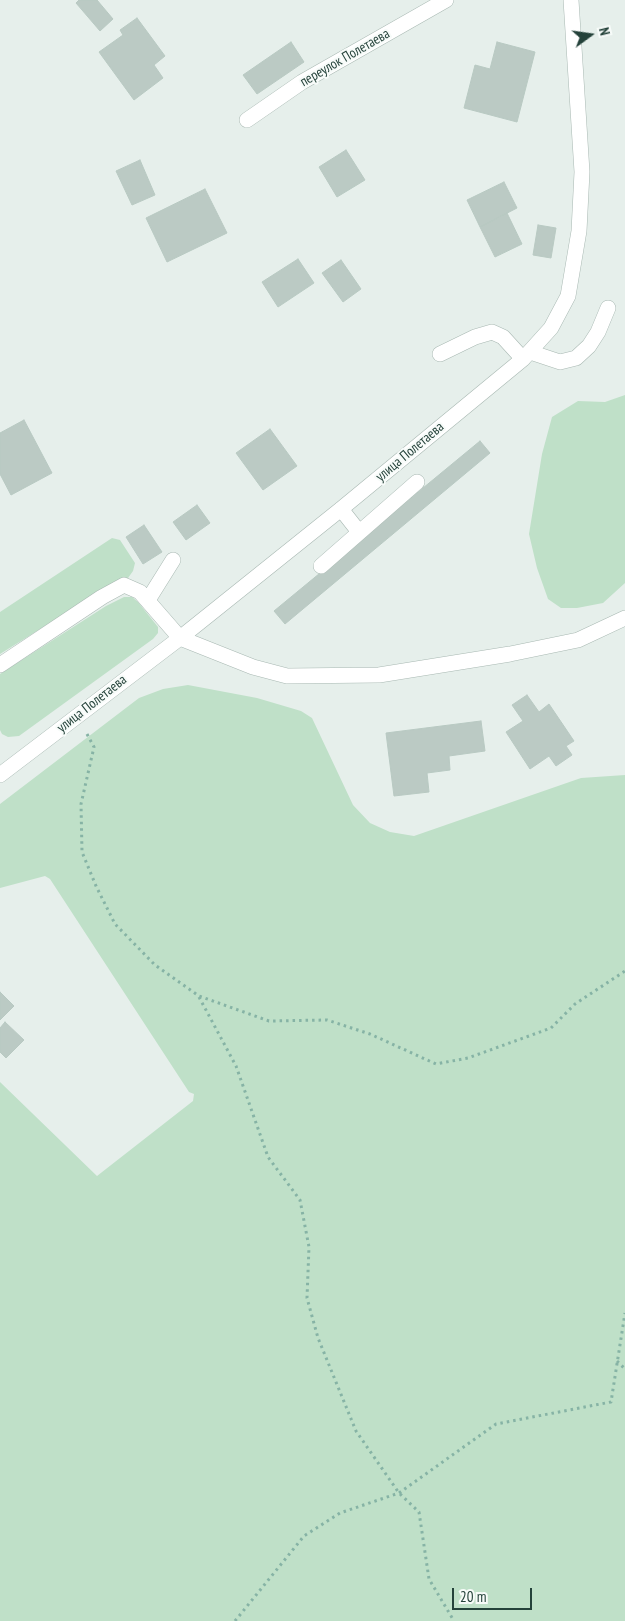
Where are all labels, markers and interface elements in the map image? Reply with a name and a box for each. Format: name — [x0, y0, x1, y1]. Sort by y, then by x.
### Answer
north arrow — [565, 10, 615, 60]
street label: переулок Полетаева — [297, 26, 393, 90]
text: N — [595, 26, 614, 37]
street label: улица Полетаева — [373, 419, 447, 485]
street label: улица Полетаева — [54, 672, 130, 736]
scale bar — [455, 1578, 535, 1610]
text: 20 m — [460, 1587, 486, 1606]

